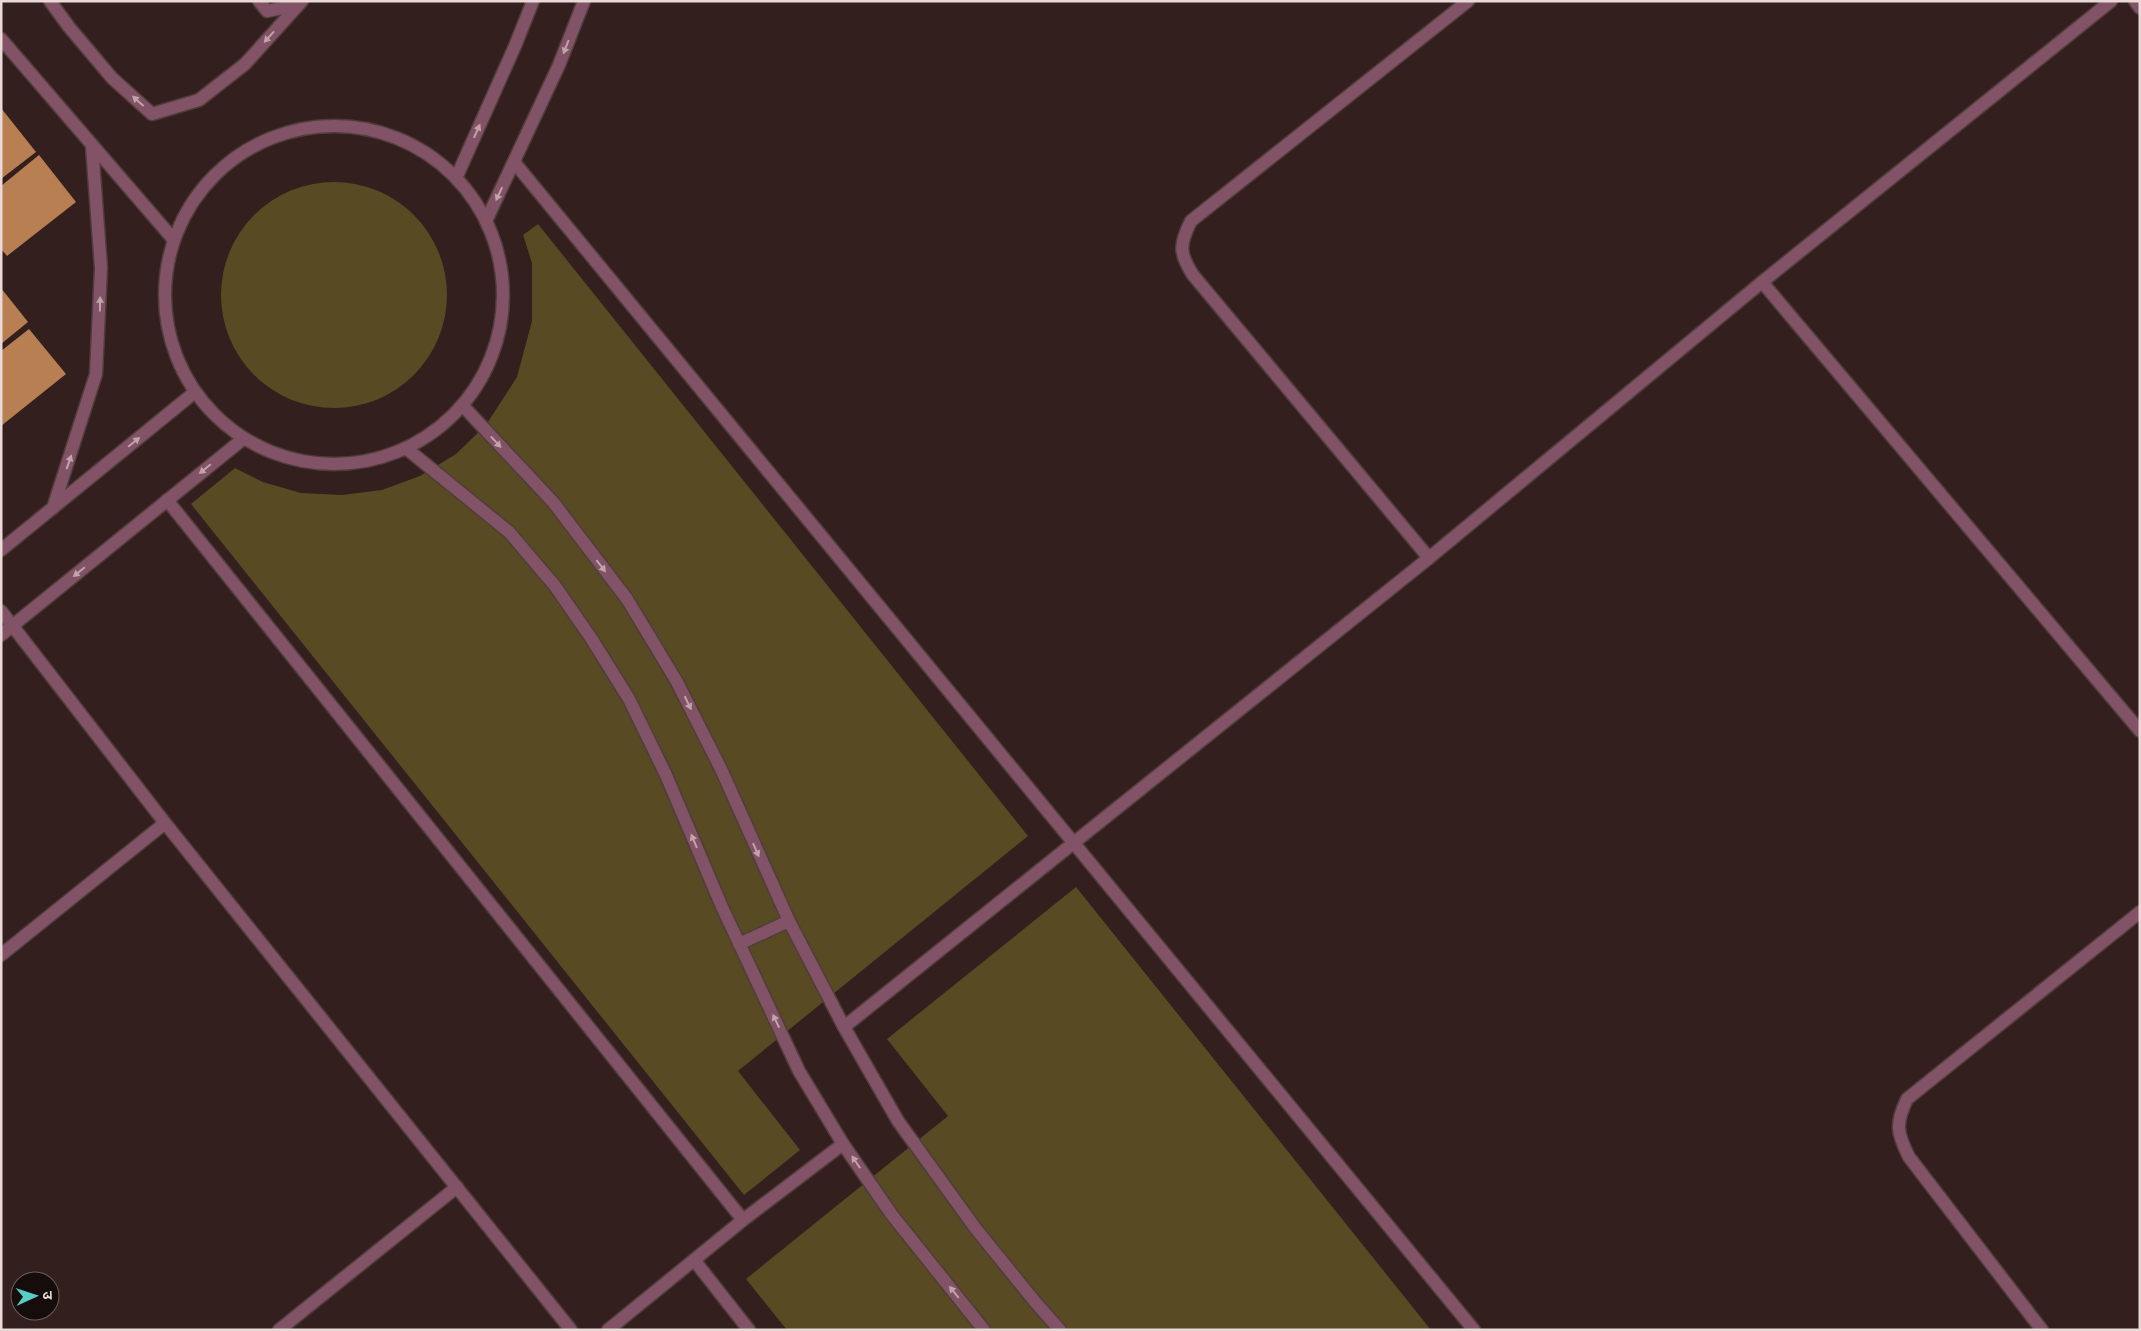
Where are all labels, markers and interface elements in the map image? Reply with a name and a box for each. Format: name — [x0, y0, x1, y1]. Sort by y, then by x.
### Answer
one-way arrow — [263, 30, 275, 42]
one-way arrow — [562, 40, 570, 54]
one-way arrow — [133, 95, 145, 107]
one-way arrow — [474, 124, 482, 138]
one-way arrow — [495, 187, 503, 202]
one-way arrow — [96, 296, 104, 312]
one-way arrow — [490, 435, 502, 447]
one-way arrow — [128, 437, 140, 448]
one-way arrow — [65, 454, 73, 469]
one-way arrow — [199, 464, 212, 475]
one-way arrow — [596, 559, 607, 572]
one-way arrow — [73, 566, 86, 577]
one-way arrow — [684, 696, 692, 710]
one-way arrow — [690, 833, 698, 848]
one-way arrow — [753, 843, 761, 857]
one-way arrow — [771, 1014, 779, 1028]
one-way arrow — [851, 1155, 861, 1169]
north arrow — [10, 1271, 60, 1321]
one-way arrow — [948, 1286, 959, 1299]
text: उ — [40, 1291, 56, 1301]

